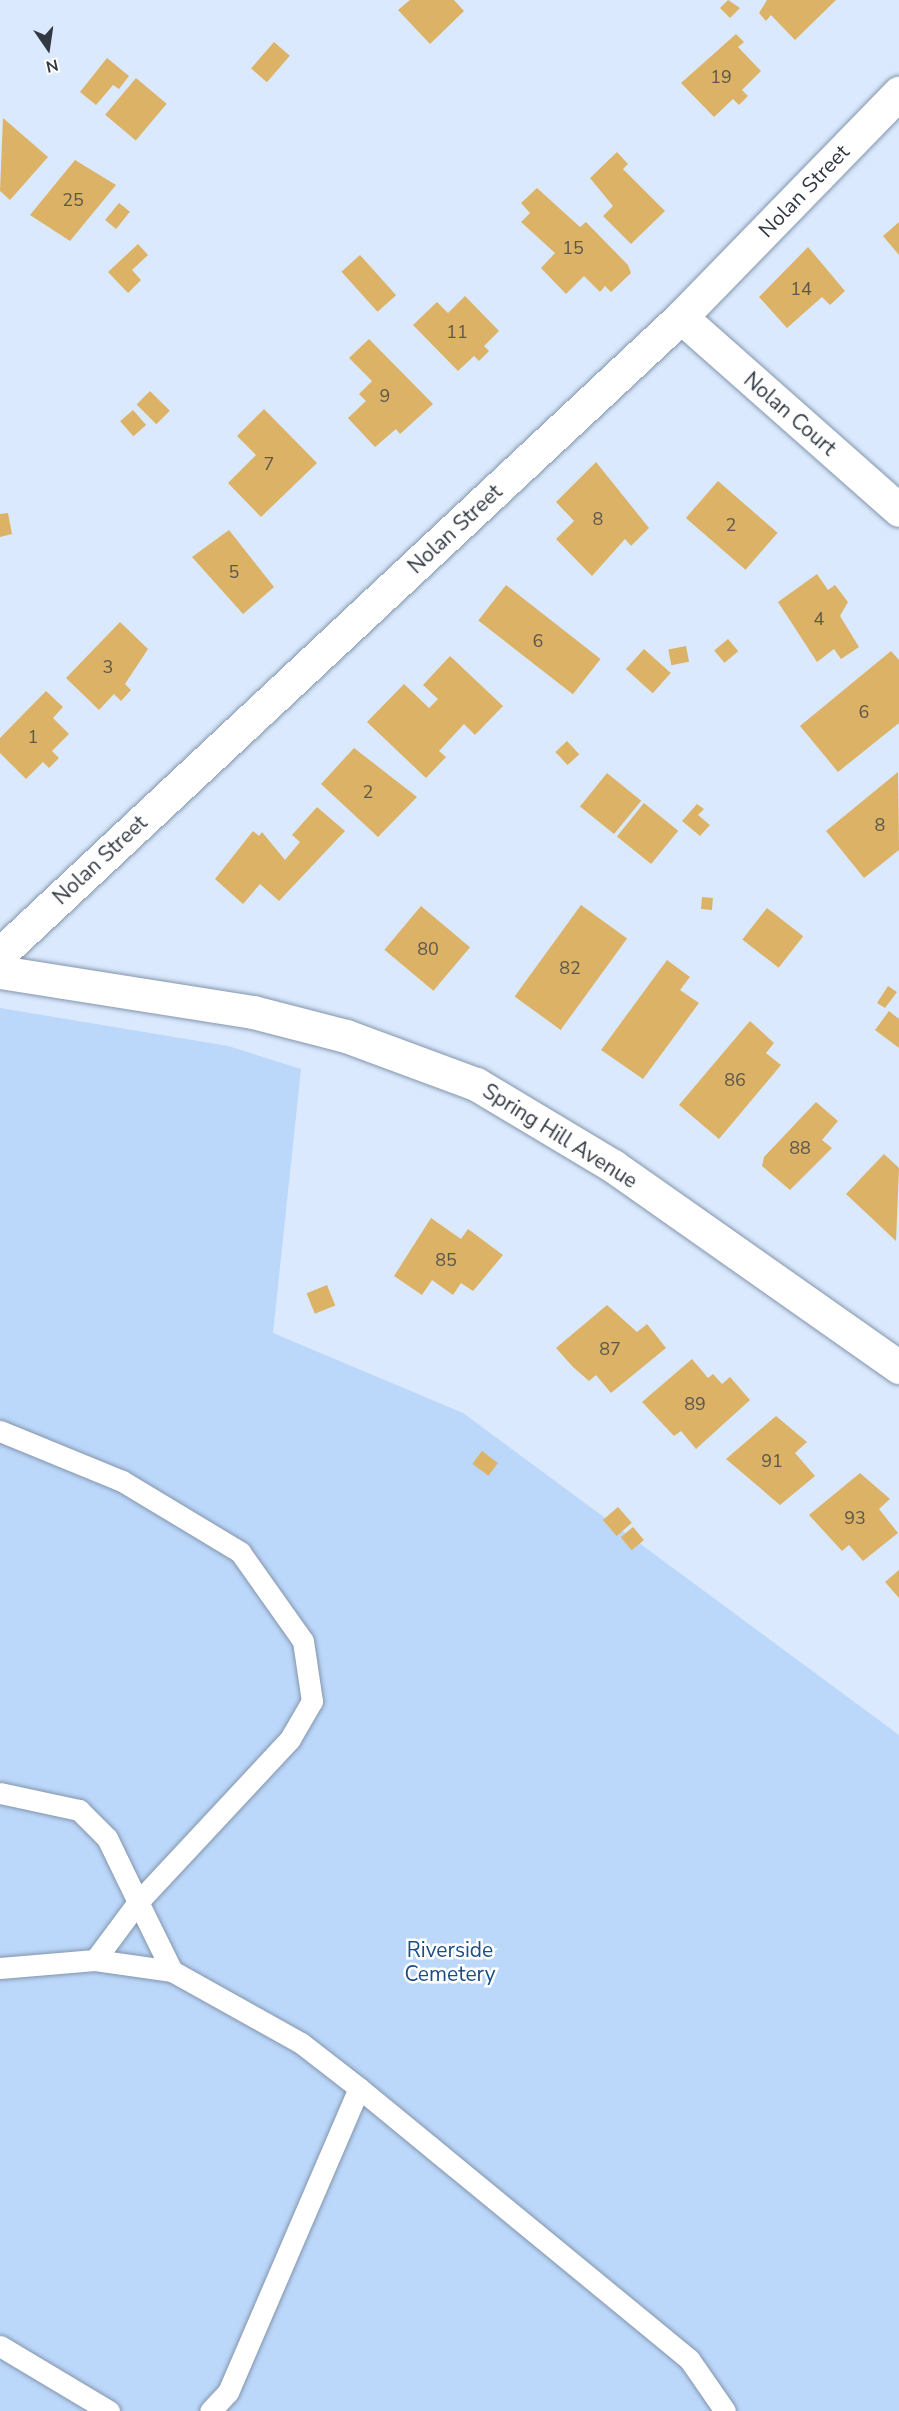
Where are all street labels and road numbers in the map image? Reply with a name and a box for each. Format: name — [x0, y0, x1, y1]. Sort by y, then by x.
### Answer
street label: Nolan Street — [754, 139, 854, 243]
street label: Nolan Court — [739, 367, 841, 461]
street label: Nolan Street — [403, 479, 507, 579]
street label: Nolan Street — [48, 810, 152, 910]
street label: Spring Hill Avenue — [478, 1078, 642, 1194]

